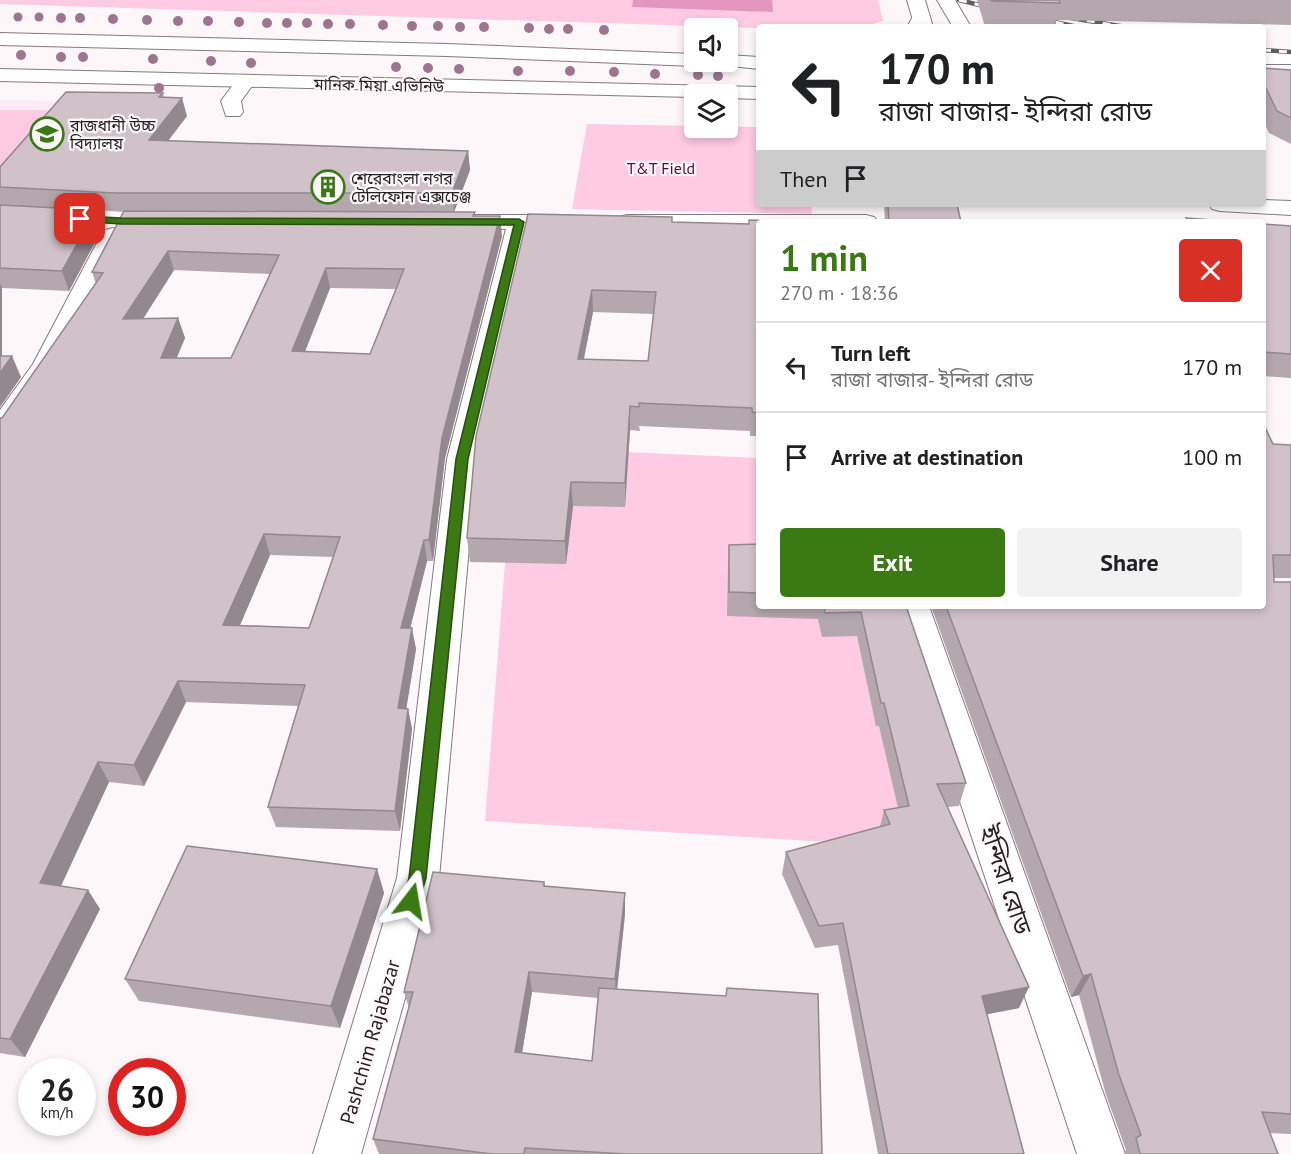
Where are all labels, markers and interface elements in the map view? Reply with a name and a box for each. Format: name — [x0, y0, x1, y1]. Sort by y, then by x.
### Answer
map controls — [684, 18, 738, 138]
button: sound — [684, 18, 738, 72]
text: 170 m — [879, 41, 995, 96]
icon: left — [780, 48, 858, 126]
street label: মানিক মিয়া এভিনিউ — [313, 74, 445, 96]
button: layers — [684, 84, 738, 138]
text: রাজা বাজার- ইন্দিরা রোড — [879, 94, 1152, 128]
place label: রাজধানী উচ্চ বিদ্যালয় — [69, 115, 156, 153]
school or university icon: রাজধানী উচ্চ বিদ্যালয় — [29, 116, 65, 152]
park label: T&T Field — [627, 158, 695, 178]
icon: arrive — [839, 162, 872, 195]
text: Then — [780, 165, 827, 193]
place label: শেরেবাংলা নগর টেলিফোন এক্সচেঞ্জ — [351, 168, 471, 206]
building icon: শেরেবাংলা নগর টেলিফোন এক্সচেঞ্জ — [310, 169, 346, 205]
pin — [54, 193, 105, 244]
icon: arrive — [63, 202, 96, 235]
text: 1 min — [780, 234, 868, 281]
button: close — [1179, 239, 1242, 302]
text: 270 m · 18:36 — [780, 280, 898, 306]
text: Turn left — [831, 339, 911, 367]
icon: left — [780, 351, 813, 384]
text: 170 m — [1182, 353, 1242, 381]
text: রাজা বাজার- ইন্দিরা রোড — [831, 367, 1033, 393]
icon: arrive — [780, 441, 813, 474]
text: Arrive at destination — [831, 443, 1023, 471]
text: 100 m — [1182, 443, 1242, 471]
button: Exit — [780, 528, 1005, 597]
button: Share — [1017, 528, 1242, 597]
street label: ইন্দিরা রোড — [973, 820, 1039, 939]
position arrow — [379, 869, 443, 933]
street label: Pashchim Rajabazar — [334, 957, 406, 1127]
speed limit sign: 30 — [108, 1058, 186, 1136]
text: 26 — [40, 1070, 74, 1109]
text: km/h — [41, 1103, 73, 1122]

